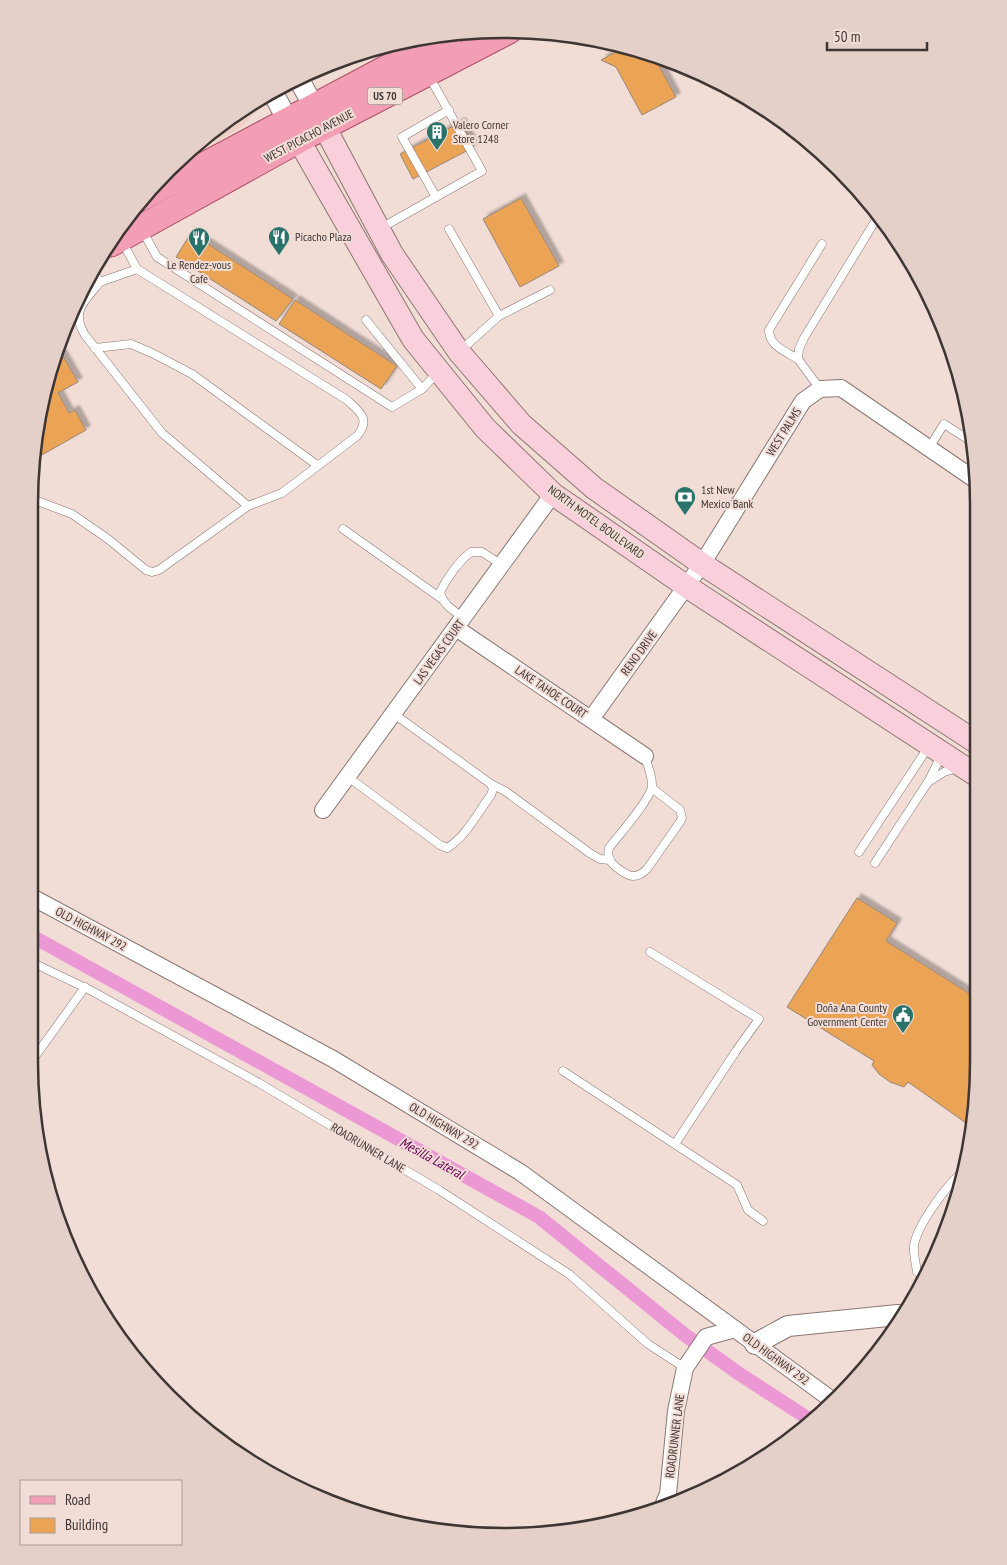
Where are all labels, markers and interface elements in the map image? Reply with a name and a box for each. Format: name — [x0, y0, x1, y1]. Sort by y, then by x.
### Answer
scale bar — [827, 20, 927, 52]
text: 50 m — [834, 27, 860, 46]
road number: US 70 — [368, 88, 402, 104]
street label: WEST PICACHO AVENUE — [261, 106, 356, 165]
place label: Valero Corner Store 1248 — [452, 117, 509, 146]
building icon: Valero Corner Store 1248 — [425, 120, 449, 151]
restaurant icon: Picacho Plaza — [267, 225, 291, 256]
restaurant icon: Le Rendez-vous Cafe — [187, 226, 211, 257]
place label: Picacho Plaza — [295, 229, 352, 244]
place label: Le Rendez-vous Cafe — [167, 257, 231, 286]
street label: WEST PALMS — [763, 405, 804, 459]
street label: NORTH MOTEL BOULEVARD — [545, 482, 647, 562]
place label: 1st New Mexico Bank — [701, 482, 753, 511]
bank icon: 1st New Mexico Bank — [673, 485, 697, 516]
street label: LAS VEGAS COURT — [410, 616, 468, 687]
street label: RENO DRIVE — [617, 627, 660, 678]
street label: LAKE TAHOE COURT — [512, 662, 591, 722]
street label: OLD HIGHWAY 292 — [53, 903, 129, 954]
place label: Doña Ana County Government Center — [807, 1000, 888, 1029]
public building icon: Doña Ana County Government Center — [891, 1003, 915, 1034]
street label: OLD HIGHWAY 292 — [407, 1099, 482, 1152]
street label: ROADRUNNER LANE — [328, 1119, 408, 1176]
water label: Mesilla Lateral — [397, 1133, 469, 1184]
street label: OLD HIGHWAY 292 — [740, 1329, 813, 1388]
street label: ROADRUNNER LANE — [662, 1393, 687, 1479]
legend — [20, 1480, 182, 1545]
text: Road — [65, 1490, 91, 1509]
text: Building — [65, 1515, 108, 1534]

